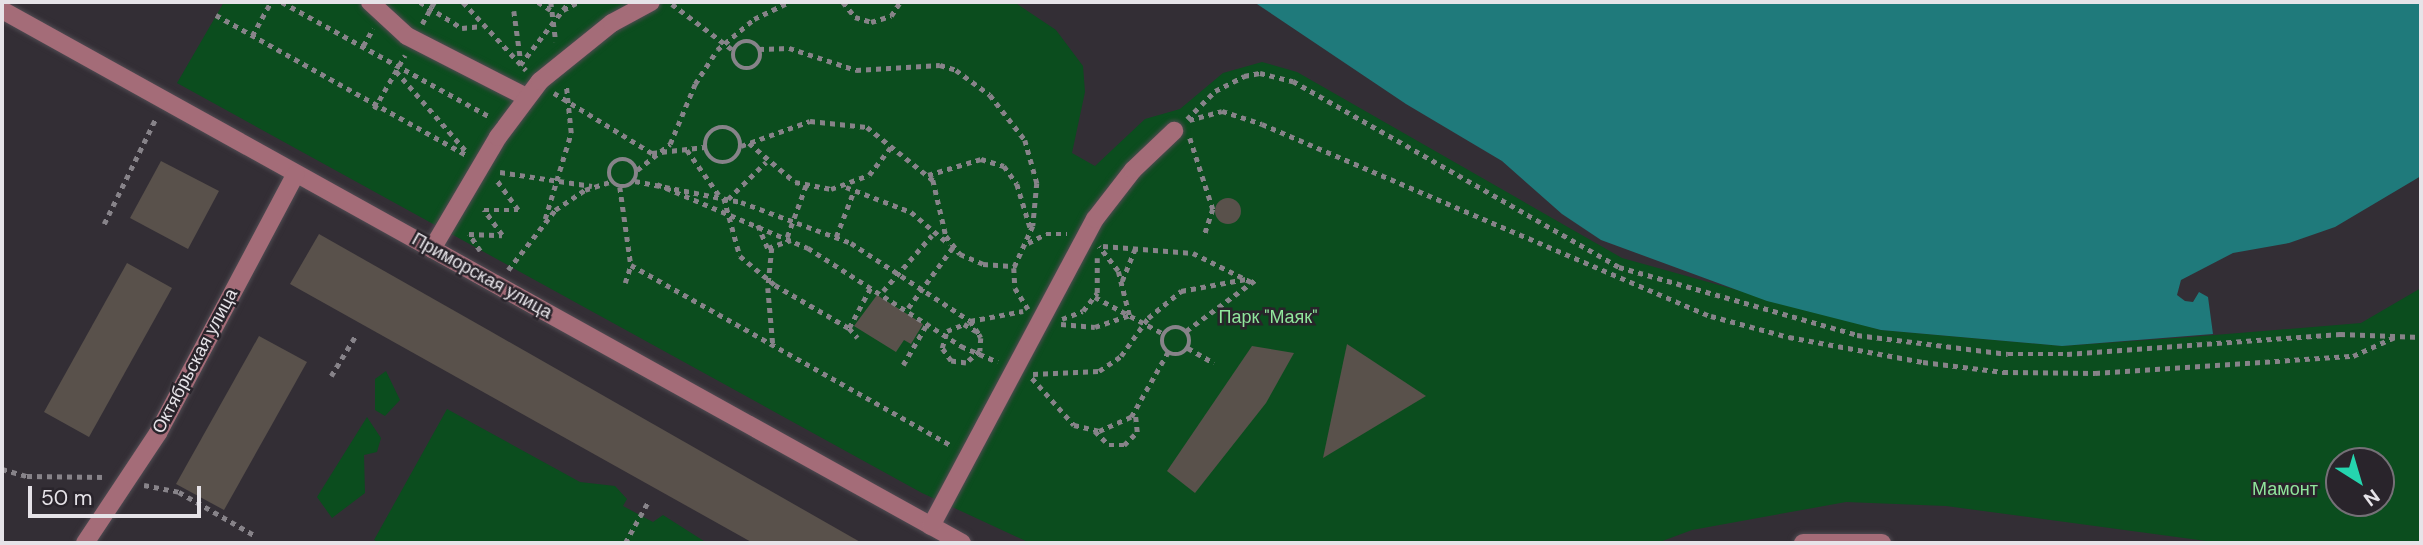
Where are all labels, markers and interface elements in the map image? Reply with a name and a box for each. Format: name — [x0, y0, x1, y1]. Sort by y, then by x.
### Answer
street label: Приморская улица — [408, 229, 556, 323]
street label: Октябрьская улица — [148, 285, 242, 437]
park label: Парк "Маяк" — [1219, 306, 1317, 328]
north arrow — [2325, 447, 2395, 517]
scale bar — [32, 472, 205, 516]
park label: Мамонт — [2252, 478, 2318, 500]
text: N — [2359, 483, 2385, 512]
text: 50 m — [41, 484, 92, 512]

